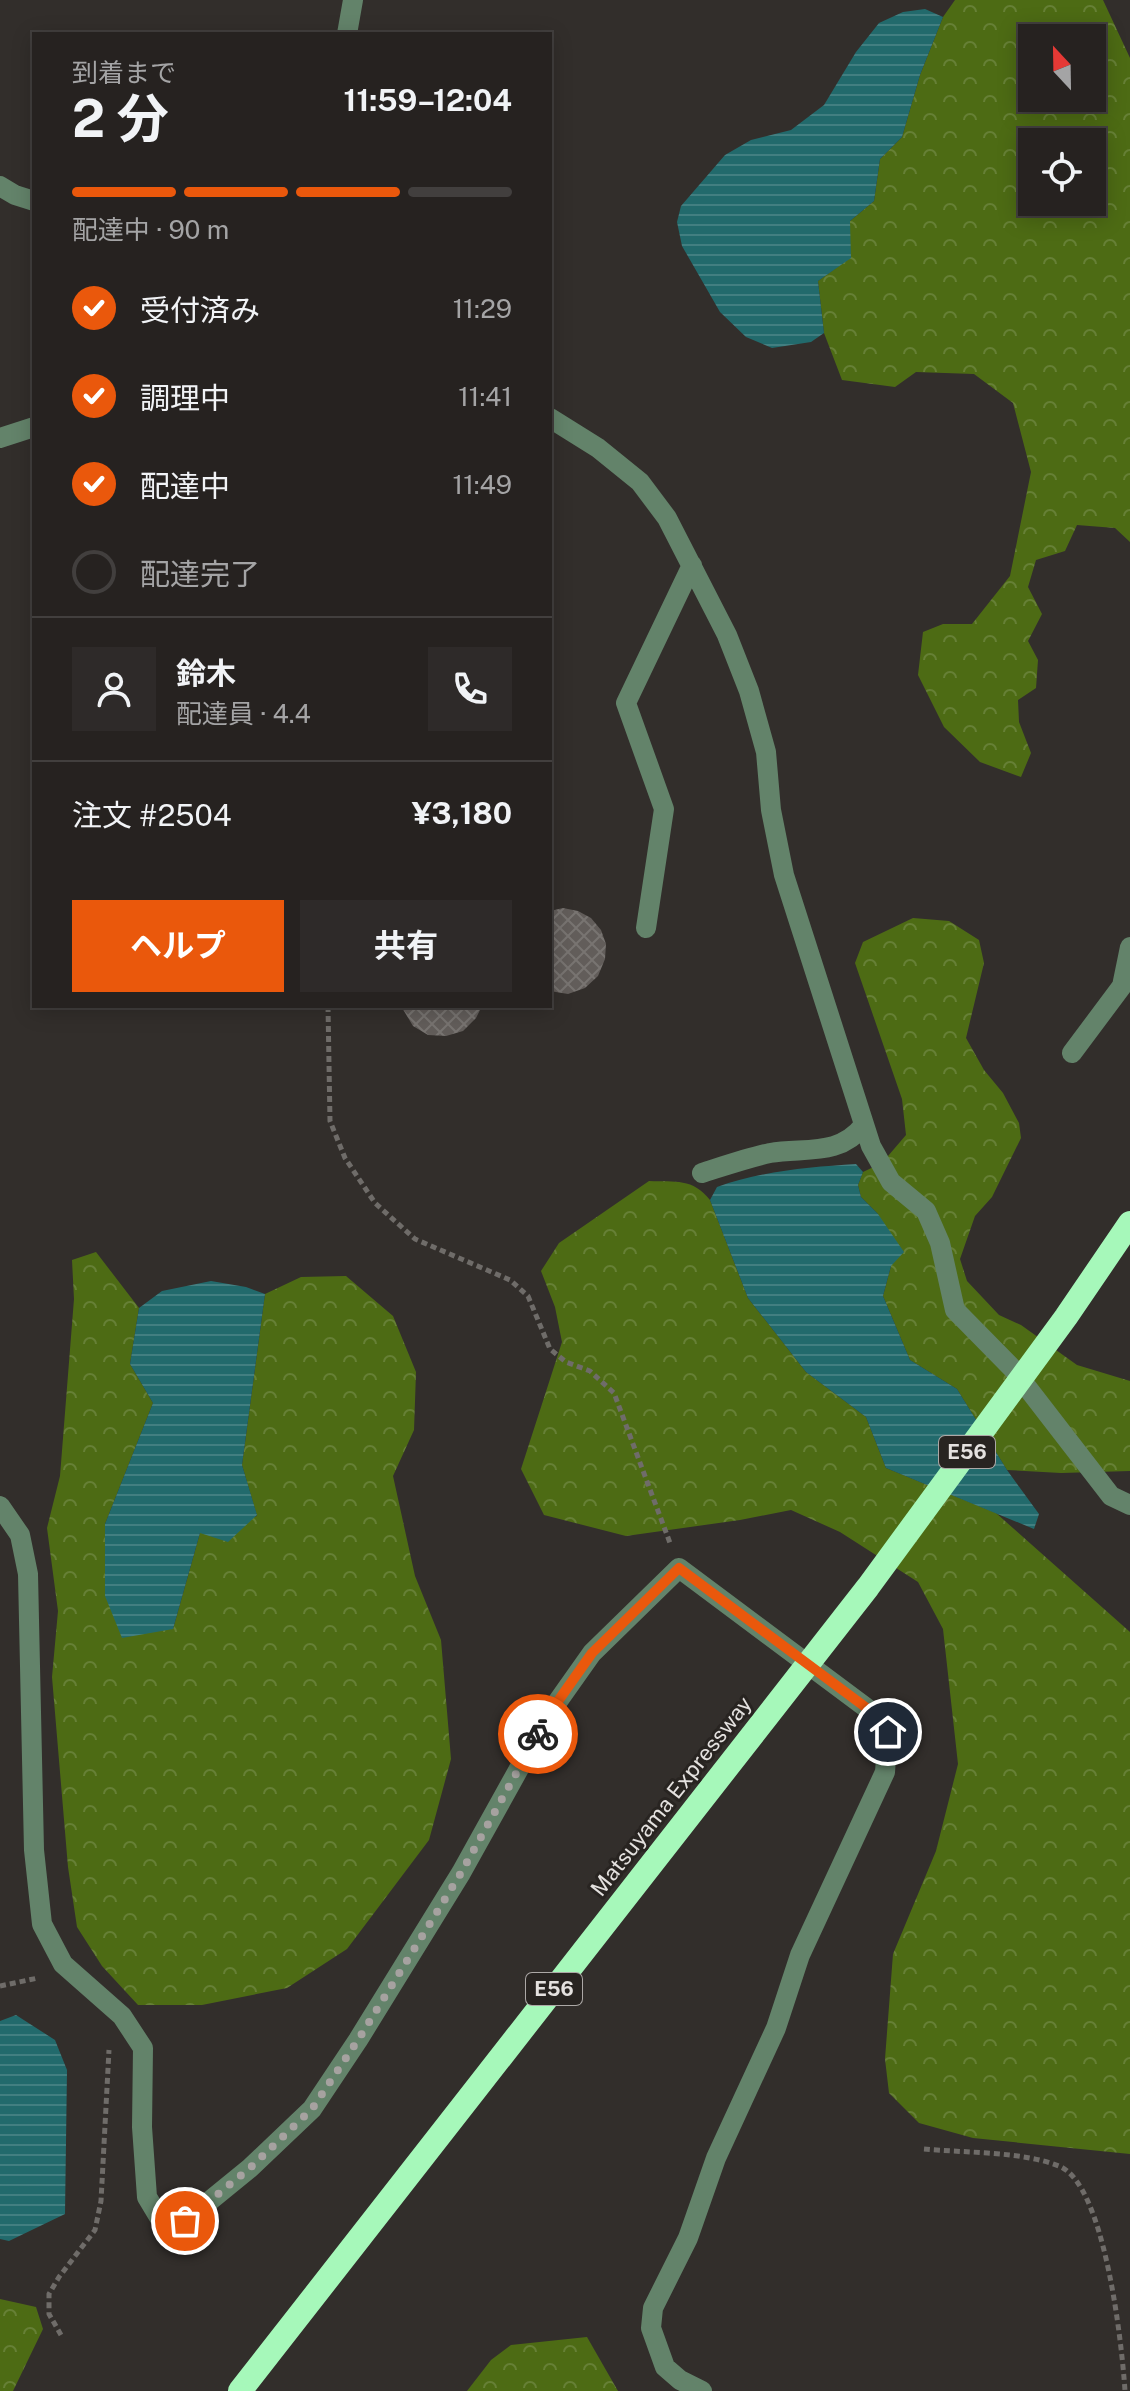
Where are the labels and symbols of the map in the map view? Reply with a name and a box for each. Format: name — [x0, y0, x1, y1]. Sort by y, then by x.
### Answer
north arrow — [1018, 24, 1106, 112]
road number: E56 — [939, 1436, 995, 1468]
street label: Matsuyama Expressway — [585, 1691, 757, 1901]
courier — [498, 1694, 578, 1774]
pin — [854, 1698, 922, 1766]
road number: E56 — [526, 1973, 582, 2005]
pin — [151, 2187, 219, 2255]

